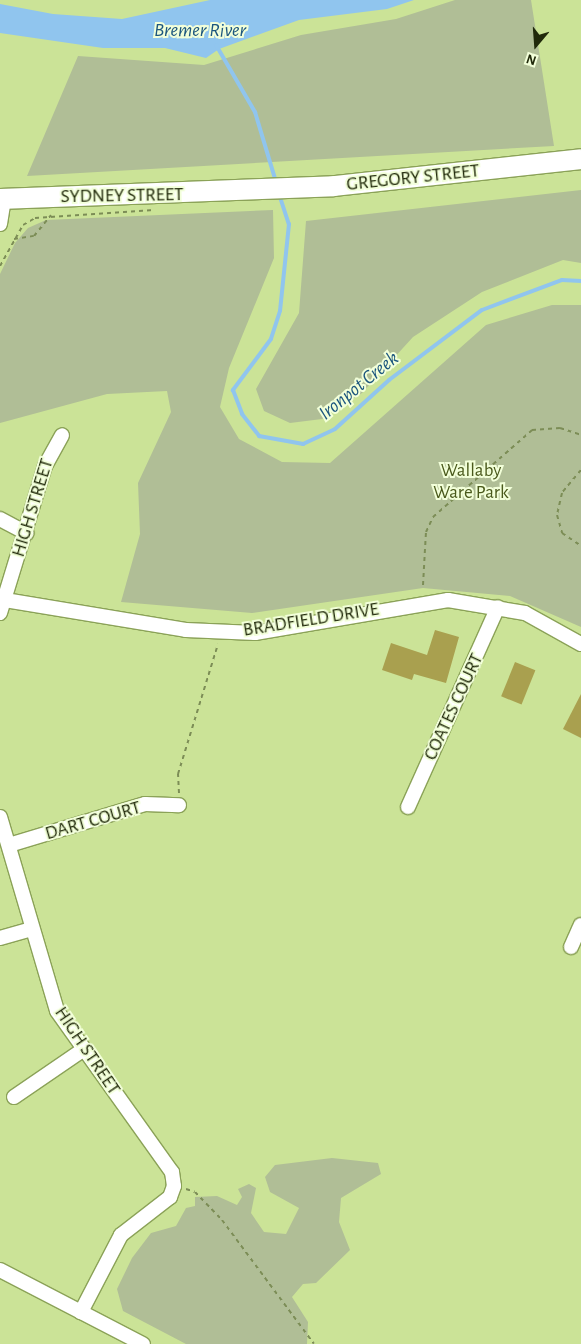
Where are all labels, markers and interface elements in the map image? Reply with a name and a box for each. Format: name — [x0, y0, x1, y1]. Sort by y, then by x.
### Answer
water label: Bremer River — [154, 18, 246, 42]
north arrow — [511, 20, 561, 70]
text: N — [525, 51, 538, 67]
street label: GREGORY STREET — [345, 160, 481, 196]
street label: SYDNEY STREET — [60, 184, 184, 208]
water label: Ironpot Creek — [314, 346, 404, 426]
street label: HIGH STREET — [7, 456, 59, 560]
park label: Wallaby Ware Park — [433, 460, 509, 504]
street label: BRADFIELD DRIVE — [241, 598, 381, 642]
street label: COATES COURT — [419, 650, 489, 764]
street label: DART COURT — [43, 797, 143, 845]
street label: HIGH STREET — [49, 1003, 125, 1099]

